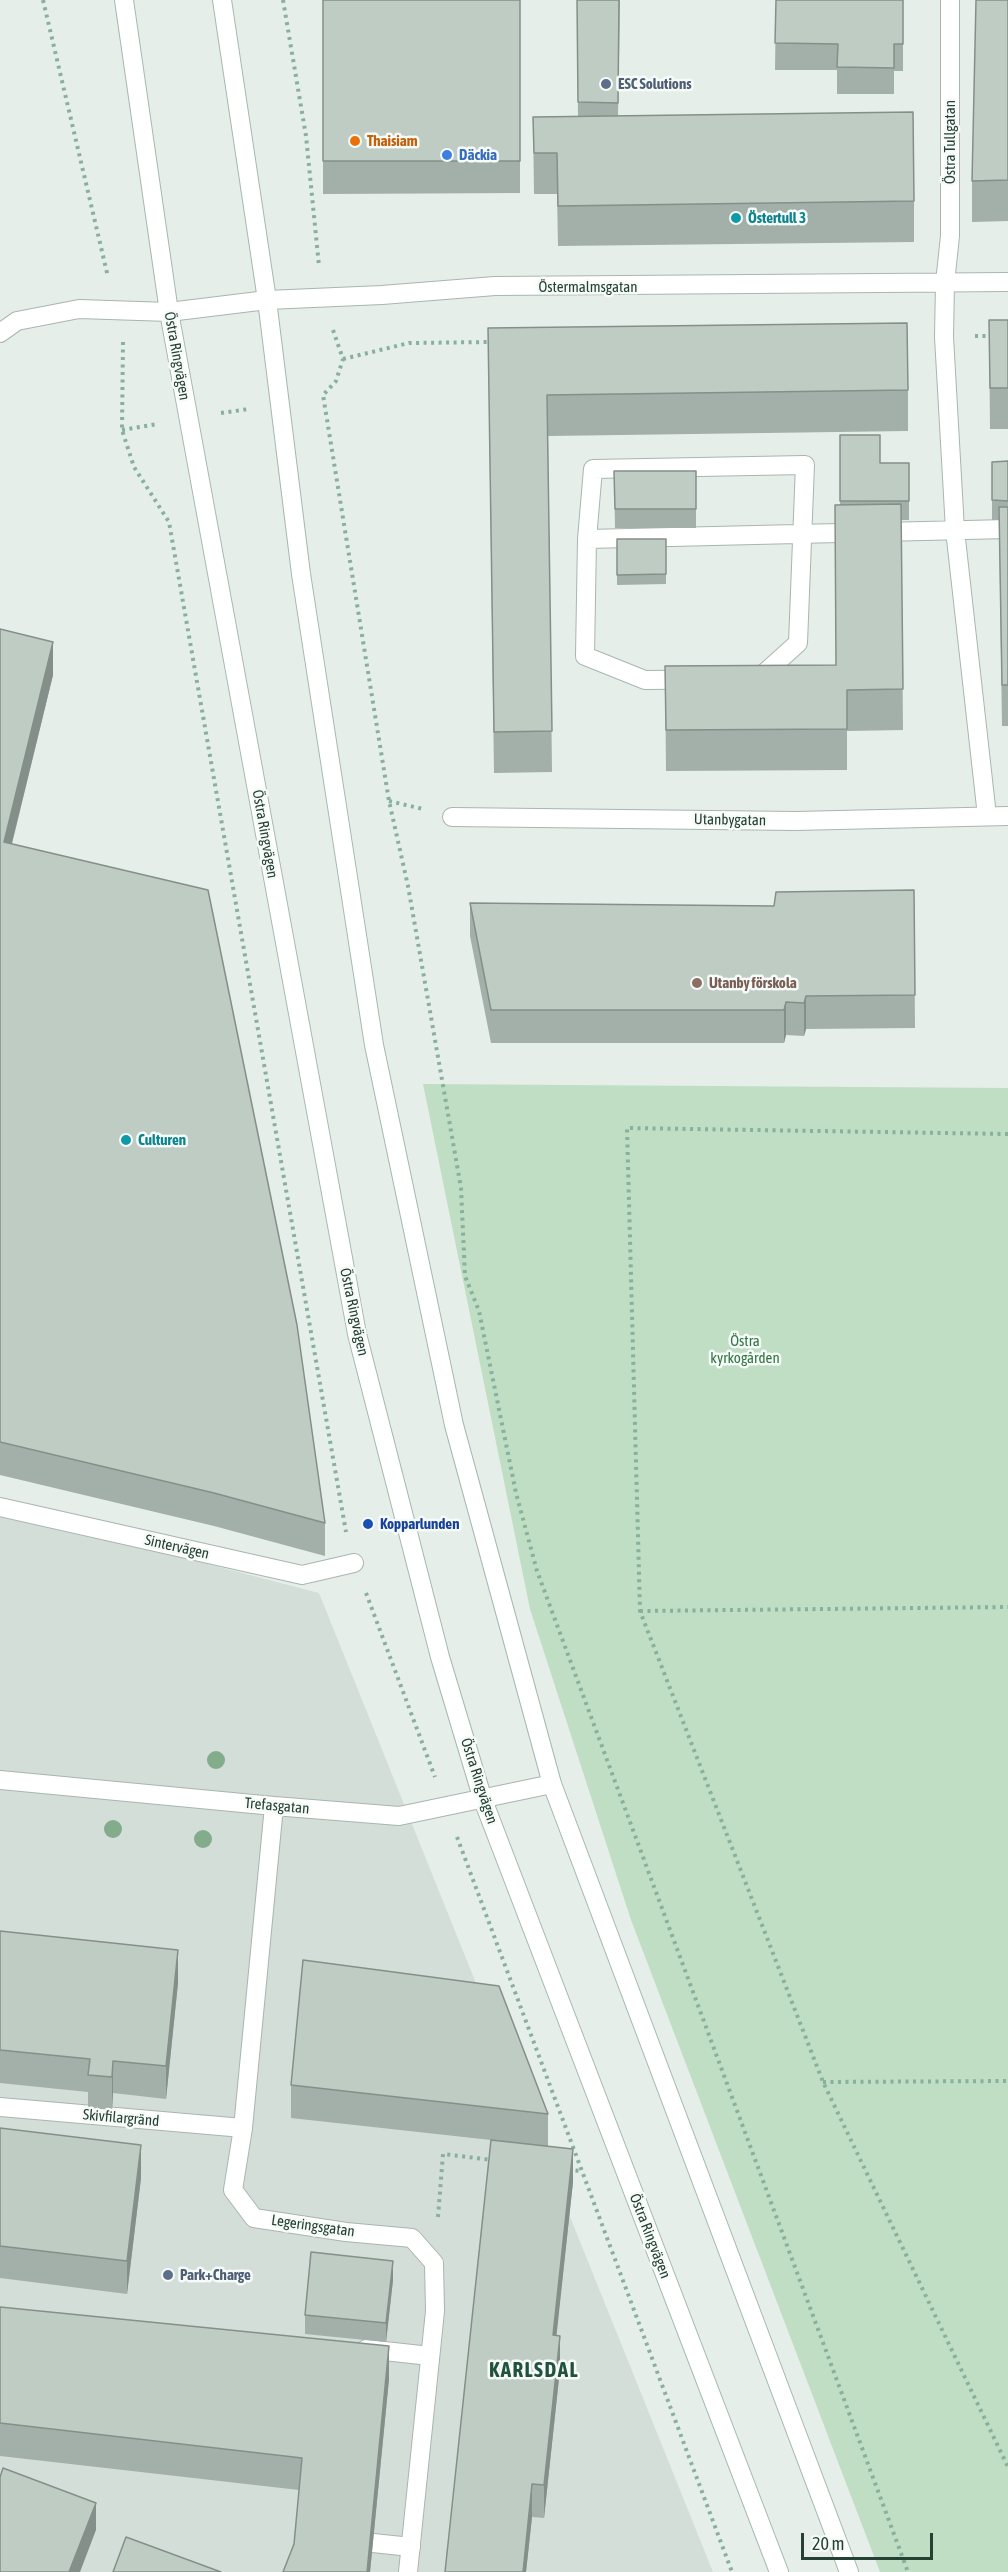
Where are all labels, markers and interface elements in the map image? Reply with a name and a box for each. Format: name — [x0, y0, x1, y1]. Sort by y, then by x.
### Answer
place label: ESC Solutions — [618, 75, 691, 93]
marker: ESC Solutions — [599, 77, 613, 91]
street label: Östra Tullgatan — [941, 100, 959, 184]
place label: Thaisiam — [367, 132, 418, 150]
marker: Thaisiam — [348, 134, 362, 148]
place label: Däckia — [459, 146, 497, 164]
marker: Däckia — [440, 148, 454, 162]
place label: Östertull 3 — [748, 209, 806, 227]
marker: Östertull 3 — [729, 211, 743, 225]
street label: Östermalmsgatan — [539, 278, 637, 296]
street label: Östra Ringvägen — [160, 310, 194, 402]
street label: Östra Ringvägen — [248, 788, 282, 880]
street label: Utanbygatan — [694, 810, 766, 830]
place label: Utanby förskola — [709, 974, 797, 992]
marker: Utanby förskola — [690, 976, 704, 990]
place label: Culturen — [138, 1131, 186, 1149]
marker: Culturen — [119, 1133, 133, 1147]
street label: Östra Ringvägen — [336, 1266, 372, 1358]
park label: Östra kyrkogården — [710, 1332, 780, 1367]
place label: Kopparlunden — [380, 1515, 459, 1533]
marker: Kopparlunden — [361, 1517, 375, 1531]
street label: Sintervägen — [143, 1531, 211, 1563]
street label: Östra Ringvägen — [457, 1736, 501, 1826]
street label: Trefasgatan — [244, 1794, 310, 1818]
street label: Skivfilargränd — [82, 2106, 160, 2130]
street label: Östra Ringvägen — [626, 2191, 674, 2281]
street label: Legeringsgatan — [270, 2211, 356, 2241]
place label: Park+Charge — [180, 2266, 251, 2284]
marker: Park+Charge — [161, 2268, 175, 2282]
district label: KARLSDAL — [489, 2357, 579, 2383]
scale bar — [804, 2521, 936, 2559]
text: 20 m — [812, 2533, 844, 2554]

